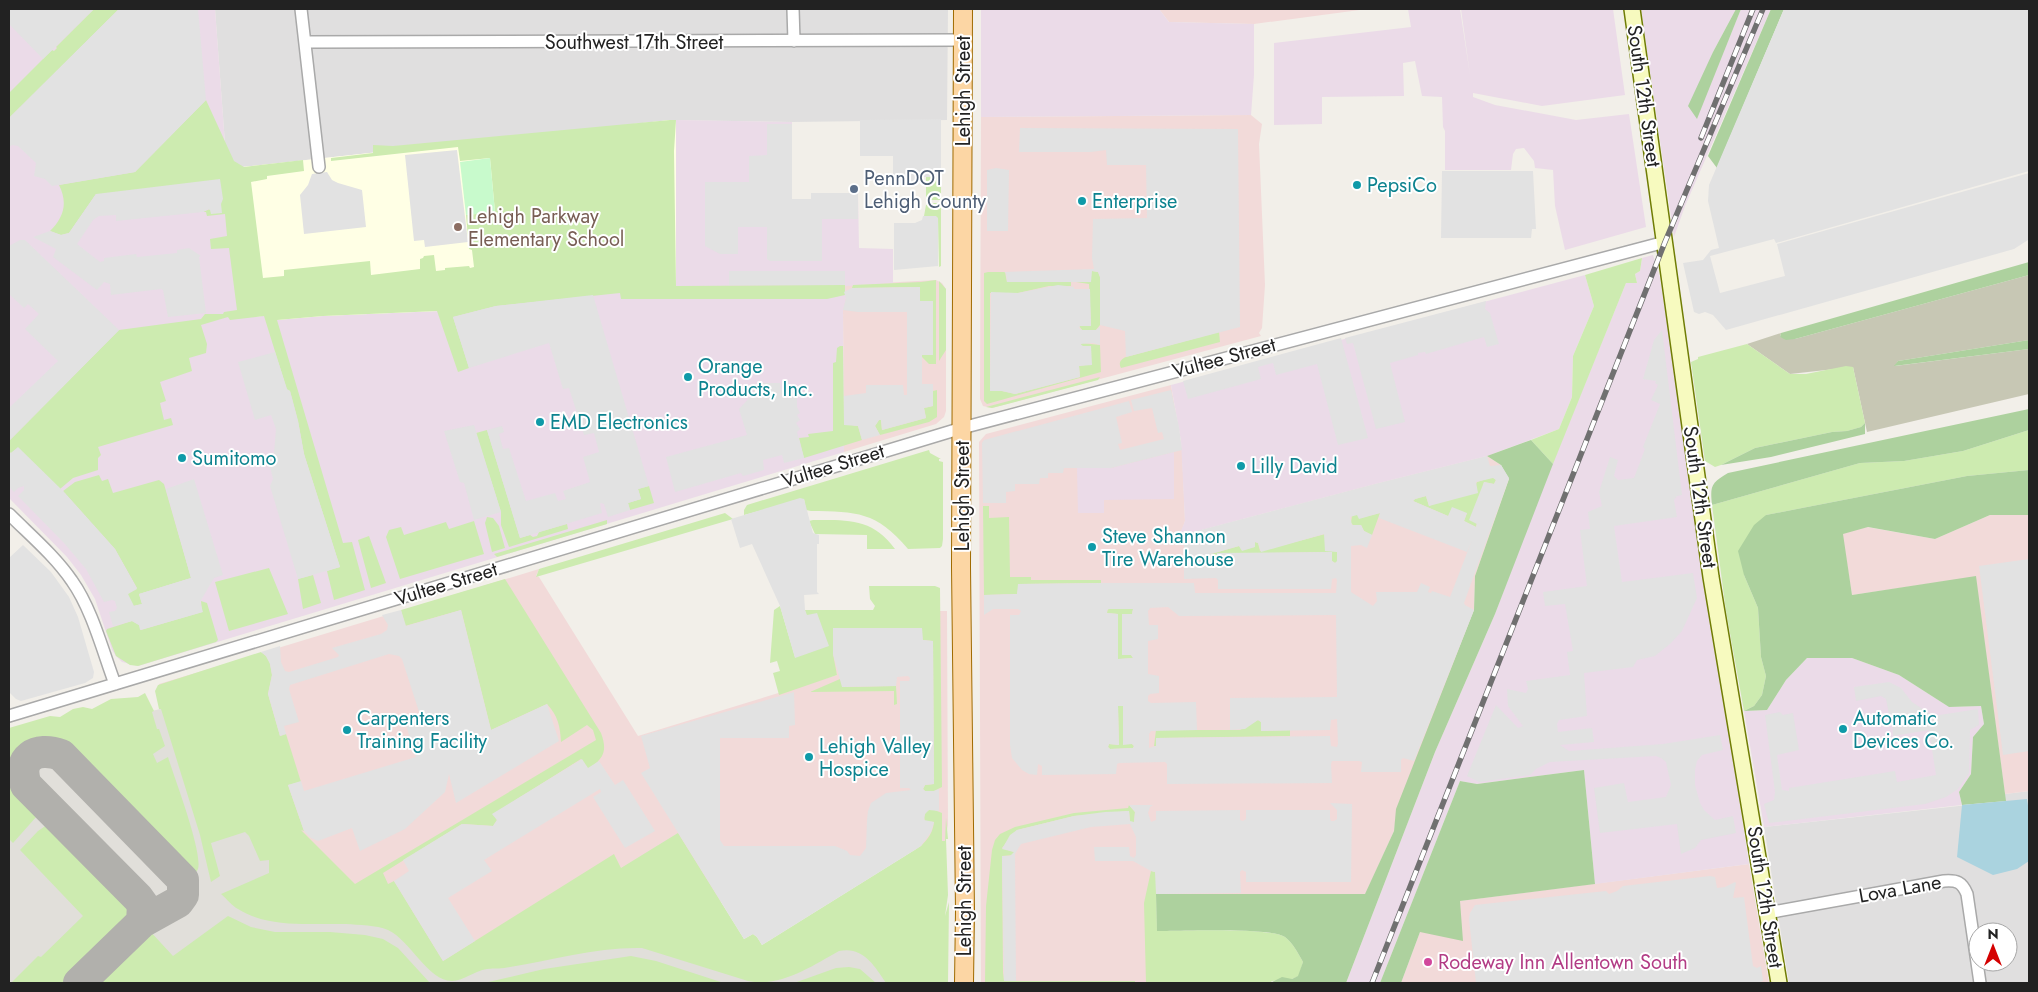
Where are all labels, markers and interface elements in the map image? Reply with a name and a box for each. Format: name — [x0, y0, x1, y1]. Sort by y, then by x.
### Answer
street label: South 12th Street — [1620, 23, 1668, 169]
street label: Southwest 17th Street — [545, 28, 723, 57]
street label: Lehigh Street — [949, 35, 978, 146]
place label: PennDOT Lehigh County — [864, 164, 986, 216]
place label: PepsiCo — [1367, 171, 1437, 200]
marker: PepsiCo — [1351, 179, 1363, 191]
marker: PennDOT Lehigh County — [848, 183, 860, 195]
place label: Enterprise — [1092, 187, 1177, 216]
marker: Enterprise — [1076, 195, 1088, 207]
place label: Lehigh Parkway Elementary School — [468, 202, 624, 254]
marker: Lehigh Parkway Elementary School — [452, 221, 464, 233]
street label: Vultee Street — [1169, 330, 1279, 386]
place label: Orange Products, Inc. — [698, 352, 813, 404]
marker: Orange Products, Inc. — [682, 371, 694, 383]
place label: EMD Electronics — [550, 408, 688, 437]
marker: EMD Electronics — [534, 416, 546, 428]
street label: South 12th Street — [1676, 424, 1724, 570]
street label: Vultee Street — [778, 437, 888, 495]
street label: Lehigh Street — [948, 440, 977, 551]
place label: Sumitomo — [192, 444, 277, 473]
marker: Sumitomo — [176, 452, 188, 464]
place label: Lilly David — [1251, 452, 1338, 481]
marker: Lilly David — [1235, 460, 1247, 472]
place label: Steve Shannon Tire Warehouse — [1102, 522, 1234, 574]
marker: Steve Shannon Tire Warehouse — [1086, 541, 1098, 553]
street label: Vultee Street — [391, 555, 501, 613]
place label: Carpenters Training Facility — [357, 704, 487, 756]
place label: Automatic Devices Co. — [1853, 704, 1954, 756]
marker: Automatic Devices Co. — [1837, 723, 1849, 735]
marker: Carpenters Training Facility — [341, 724, 353, 736]
place label: Lehigh Valley Hospice — [819, 732, 931, 784]
marker: Lehigh Valley Hospice — [803, 751, 815, 763]
street label: South 12th Street — [1739, 824, 1791, 970]
street label: Lehigh Street — [950, 845, 979, 956]
street label: Lova Lane — [1856, 867, 1944, 911]
north arrow — [1968, 922, 2018, 972]
text: N — [1987, 924, 1999, 944]
place label: Rodeway Inn Allentown South — [1438, 948, 1688, 977]
marker: Rodeway Inn Allentown South — [1422, 956, 1434, 968]

